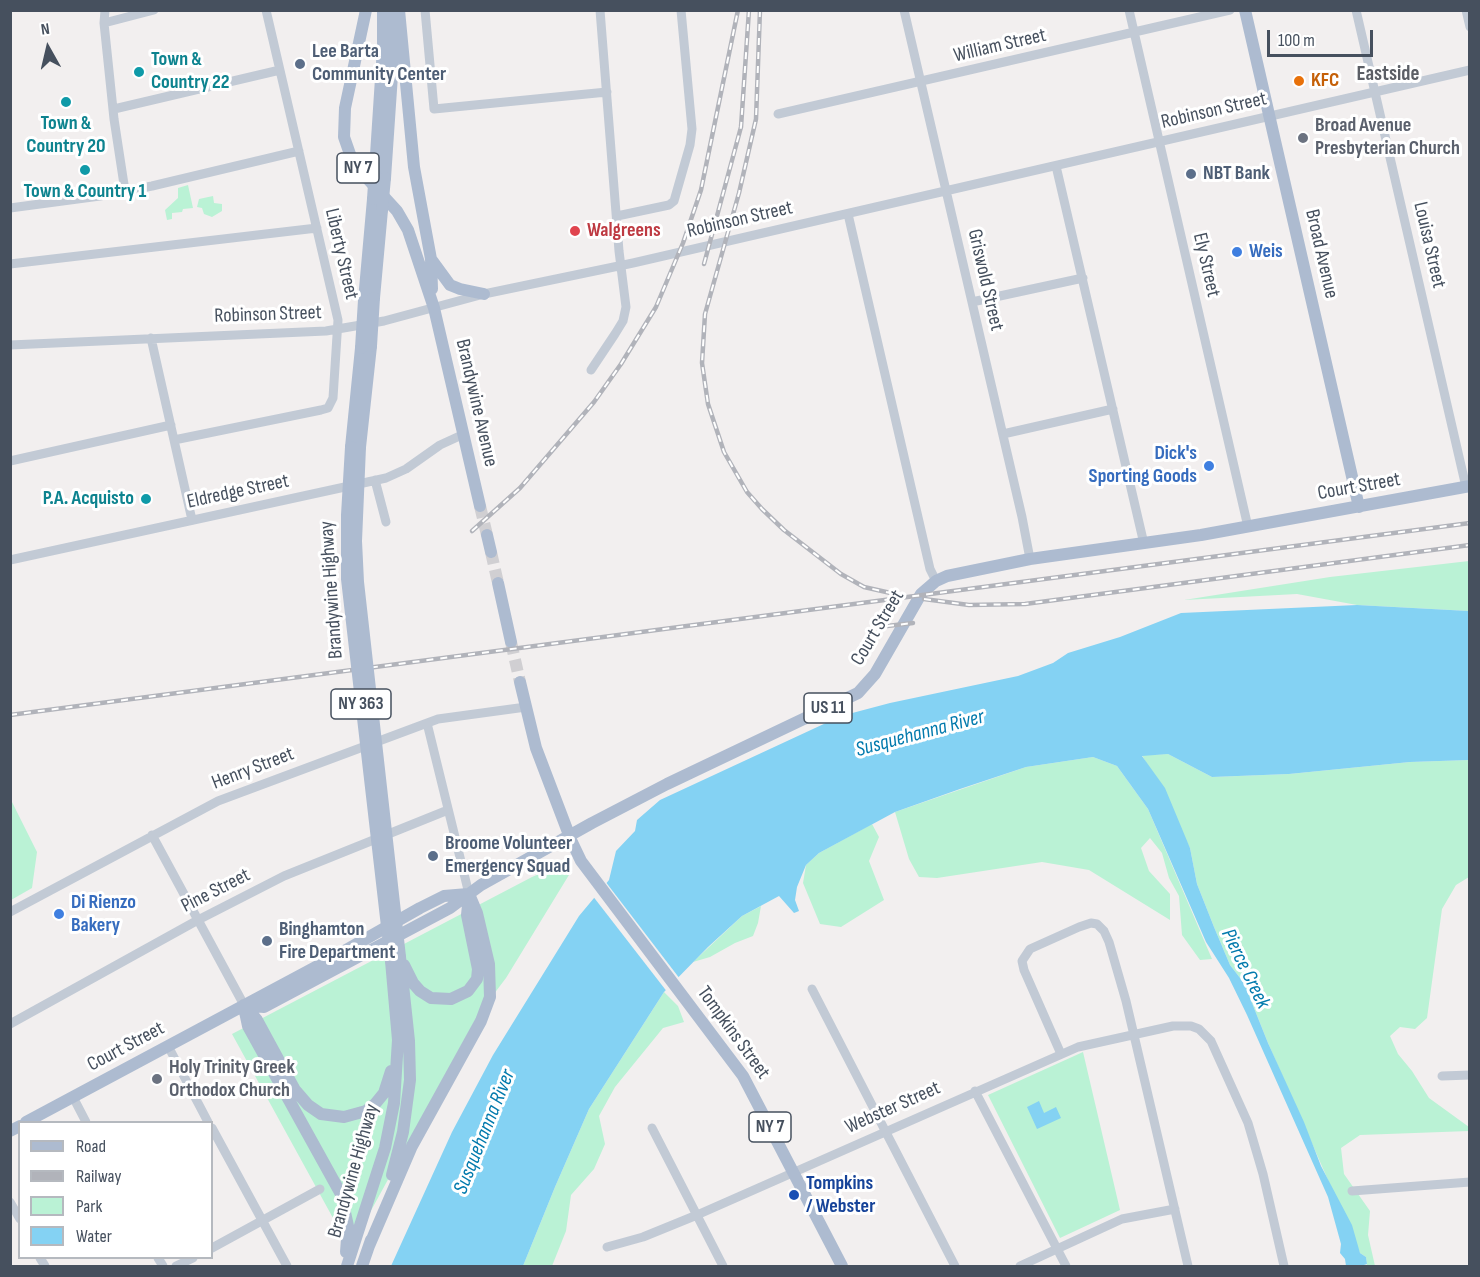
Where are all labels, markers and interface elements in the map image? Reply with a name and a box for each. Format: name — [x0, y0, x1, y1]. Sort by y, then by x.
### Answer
north arrow — [18, 18, 78, 78]
scale bar — [1270, 18, 1376, 56]
text: N — [40, 20, 51, 40]
street label: William Street — [951, 24, 1049, 68]
text: 100 m — [1278, 30, 1315, 51]
place label: Lee Barta Community Center — [312, 40, 446, 87]
place label: Town & Country 22 — [151, 48, 230, 95]
marker: Lee Barta Community Center — [293, 57, 307, 71]
district label: Eastside — [1357, 62, 1419, 88]
marker: Town & Country 22 — [132, 65, 146, 79]
place label: KFC — [1311, 69, 1339, 93]
marker: KFC — [1292, 74, 1306, 88]
street label: Robinson Street — [1159, 87, 1269, 135]
marker: Town & Country 20 — [59, 95, 73, 109]
place label: Town & Country 20 — [26, 112, 106, 159]
place label: Broad Avenue Presbyterian Church — [1315, 114, 1460, 161]
marker: Broad Avenue Presbyterian Church — [1296, 131, 1310, 145]
road number: NY 7 — [337, 153, 379, 183]
place label: NBT Bank — [1203, 162, 1270, 186]
marker: Town & Country 1 — [78, 163, 92, 177]
marker: NBT Bank — [1184, 167, 1198, 181]
place label: Town & Country 1 — [24, 180, 146, 204]
street label: Robinson Street — [685, 196, 795, 244]
street label: Louisa Street — [1407, 200, 1451, 290]
street label: Liberty Street — [319, 206, 363, 302]
street label: Broad Avenue — [1299, 207, 1343, 301]
place label: Walgreens — [587, 219, 661, 243]
marker: Walgreens — [568, 224, 582, 238]
street label: Griswold Street — [962, 227, 1008, 333]
street label: Ely Street — [1187, 231, 1225, 299]
place label: Weis — [1249, 240, 1283, 264]
marker: Weis — [1230, 245, 1244, 259]
street label: Robinson Street — [214, 301, 322, 329]
street label: Brandywine Avenue — [450, 337, 502, 469]
place label: Dick's Sporting Goods — [1089, 442, 1197, 489]
marker: Dick's Sporting Goods — [1202, 459, 1216, 473]
street label: Court Street — [1316, 468, 1402, 506]
street label: Eldredge Street — [185, 470, 291, 514]
place label: P.A. Acquisto — [43, 487, 134, 511]
marker: P.A. Acquisto — [139, 492, 153, 506]
street label: Brandywine Highway — [315, 520, 349, 660]
street label: Court Street — [846, 586, 910, 670]
road number: NY 363 — [331, 689, 391, 719]
road number: US 11 — [804, 693, 852, 723]
water label: Susquehanna River — [853, 705, 987, 763]
street label: Henry Street — [209, 742, 297, 796]
place label: Broome Volunteer Emergency Squad — [445, 832, 572, 879]
marker: Broome Volunteer Emergency Squad — [426, 849, 440, 863]
street label: Pine Street — [178, 863, 254, 919]
place label: Di Rienzo Bakery — [71, 891, 136, 938]
marker: Di Rienzo Bakery — [52, 907, 66, 921]
place label: Binghamton Fire Department — [279, 918, 395, 965]
water label: Pierce Creek — [1215, 925, 1275, 1013]
marker: Binghamton Fire Department — [260, 934, 274, 948]
street label: Tompkins Street — [691, 982, 775, 1084]
street label: Court Street — [83, 1017, 169, 1077]
place label: Holy Trinity Greek Orthodox Church — [169, 1056, 295, 1103]
water label: Susquehanna River — [449, 1066, 521, 1198]
marker: Holy Trinity Greek Orthodox Church — [150, 1072, 164, 1086]
street label: Webster Street — [842, 1076, 944, 1140]
street label: Brandywine Highway — [323, 1101, 385, 1241]
road number: NY 7 — [749, 1112, 791, 1142]
legend — [18, 1121, 213, 1259]
text: Road — [76, 1136, 106, 1157]
text: Railway — [76, 1166, 121, 1187]
place label: Tompkins / Webster — [806, 1172, 875, 1219]
marker: Tompkins / Webster — [787, 1188, 801, 1202]
text: Park — [76, 1196, 102, 1217]
text: Water — [76, 1226, 112, 1247]

